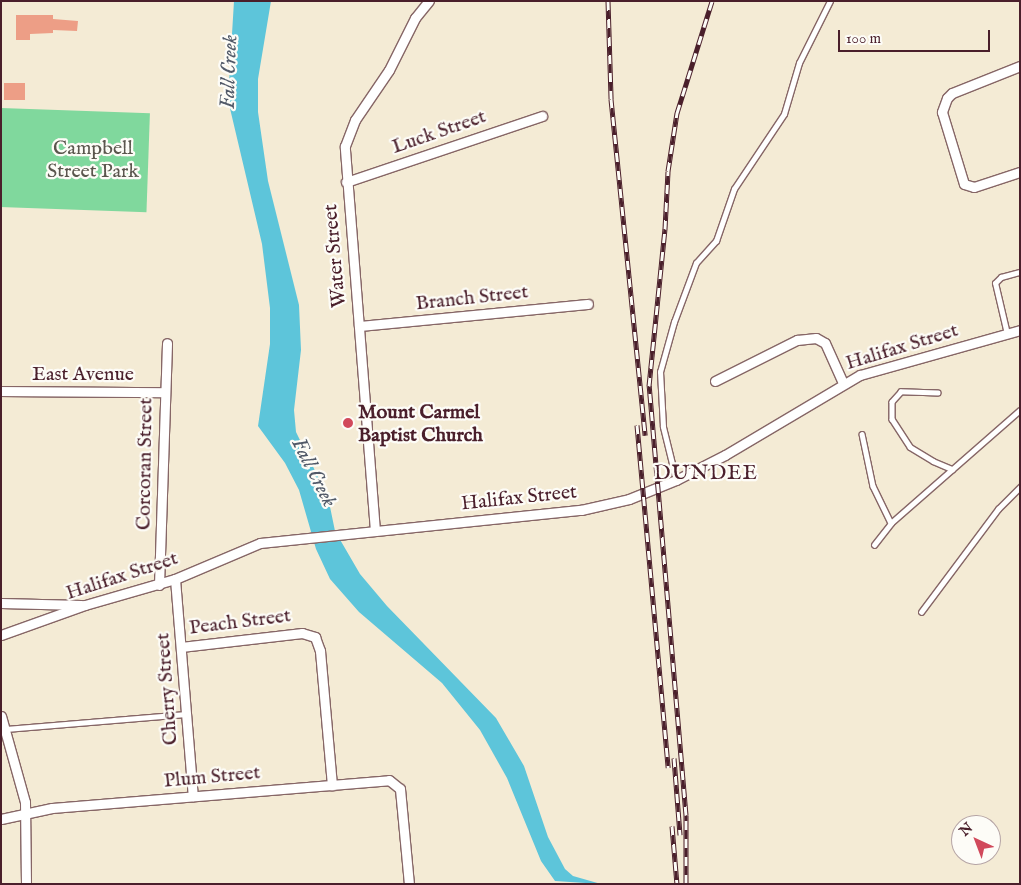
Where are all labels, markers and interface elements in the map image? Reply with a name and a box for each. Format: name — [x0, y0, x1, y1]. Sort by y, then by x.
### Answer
scale bar — [841, 20, 994, 52]
text: 100 m — [846, 29, 881, 48]
water label: Fall Creek — [216, 34, 244, 110]
street label: Luck Street — [389, 105, 489, 159]
park label: Campbell Street Park — [47, 136, 139, 183]
street label: Water Street — [319, 203, 351, 309]
street label: Branch Street — [414, 280, 530, 316]
street label: Halifax Street — [843, 319, 961, 375]
street label: East Avenue — [32, 362, 134, 386]
street label: Corcoran Street — [132, 398, 158, 530]
place label: Mount Carmel Baptist Church — [358, 400, 483, 447]
marker: Mount Carmel Baptist Church — [342, 417, 354, 429]
water label: Fall Creek — [285, 434, 341, 512]
district label: DUNDEE — [653, 461, 759, 487]
street label: Halifax Street — [460, 480, 578, 516]
street label: Halifax Street — [63, 547, 181, 605]
street label: Peach Street — [188, 604, 292, 640]
street label: Cherry Street — [151, 632, 183, 746]
street label: Plum Street — [163, 761, 261, 793]
north arrow — [951, 815, 1001, 865]
text: N — [956, 819, 977, 840]

